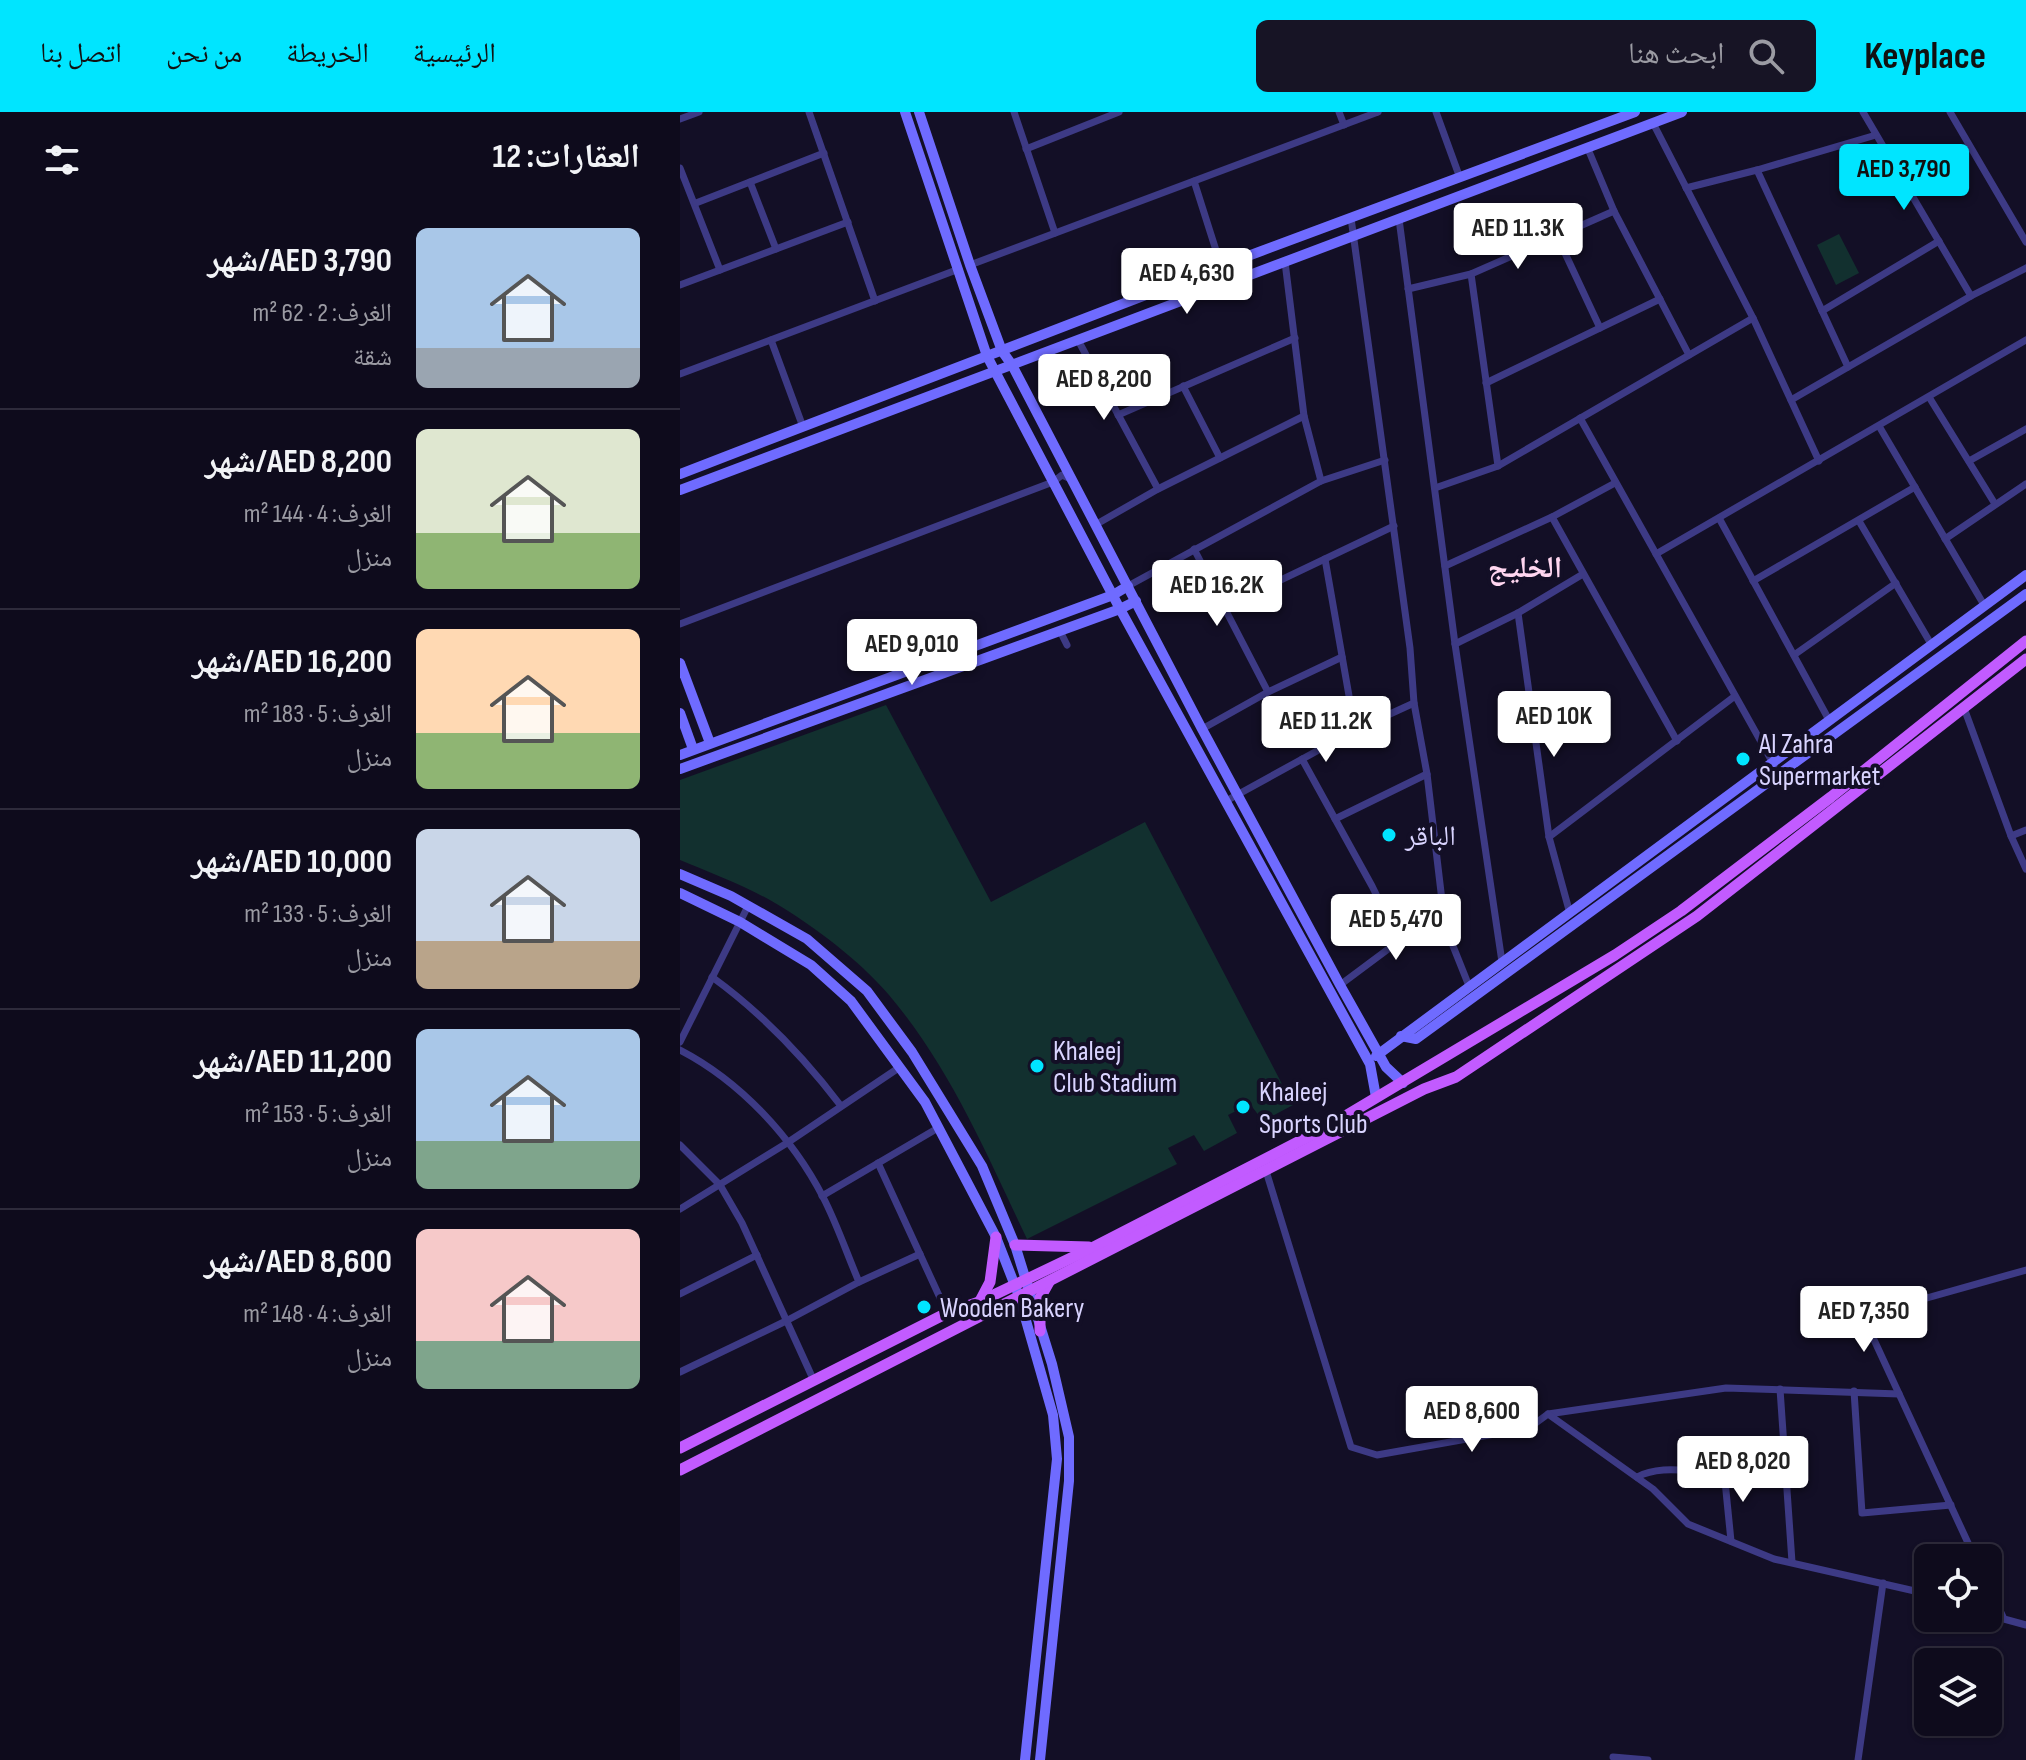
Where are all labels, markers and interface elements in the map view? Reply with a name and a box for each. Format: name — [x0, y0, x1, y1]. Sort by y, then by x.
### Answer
search box — [1256, 20, 1816, 92]
icon: search — [1744, 34, 1788, 78]
text: Keyplace — [1864, 34, 1986, 79]
text: ابحث هنا — [1628, 36, 1724, 72]
text: اتصل بنا — [40, 37, 122, 70]
text: من نحن — [166, 37, 242, 70]
text: الخريطة — [286, 37, 369, 70]
text: الرئيسية — [413, 37, 496, 70]
text: العقارات: 12 — [493, 136, 640, 177]
icon: filters — [40, 138, 84, 182]
pin: AED 3,790 — [1812, 144, 1996, 212]
text: AED 3,790 — [1857, 154, 1951, 185]
pin: AED 11.3K — [1426, 203, 1610, 271]
text: AED 11.3K — [1472, 213, 1564, 244]
text: AED 3,790/شهر — [207, 240, 392, 281]
pin: AED 4,630 — [1095, 248, 1279, 316]
text: AED 4,630 — [1139, 258, 1235, 289]
icon: home — [480, 260, 576, 356]
text: الغرف: 2 · 62 m² — [252, 298, 392, 329]
text: شقة — [353, 342, 392, 373]
pin: AED 8,200 — [1012, 354, 1196, 422]
text: AED 8,200 — [1056, 364, 1152, 395]
text: AED 8,200/شهر — [205, 441, 392, 482]
icon: home — [480, 461, 576, 557]
text: الغرف: 4 · 144 m² — [244, 499, 392, 530]
text: منزل — [347, 543, 392, 574]
district label: الخليج — [1488, 550, 1562, 586]
pin: AED 16.2K — [1125, 560, 1309, 628]
text: AED 16.2K — [1170, 570, 1264, 601]
pin: AED 9,010 — [820, 619, 1004, 687]
text: AED 9,010 — [865, 629, 959, 660]
text: AED 16,200/شهر — [192, 641, 392, 682]
icon: home — [480, 661, 576, 757]
pin: AED 10K — [1480, 691, 1628, 759]
pin: AED 11.2K — [1234, 696, 1418, 764]
text: الغرف: 5 · 183 m² — [244, 699, 392, 730]
text: AED 10K — [1516, 701, 1592, 732]
text: AED 11.2K — [1280, 706, 1372, 737]
place label: Al Zahra Supermarket — [1758, 728, 1880, 793]
text: منزل — [347, 743, 392, 774]
marker: Al Zahra Supermarket — [1734, 750, 1752, 768]
place label: الباقر — [1404, 820, 1456, 853]
marker: الباقر — [1380, 826, 1398, 844]
text: AED 10,000/شهر — [191, 841, 392, 882]
icon: home — [480, 861, 576, 957]
pin: AED 5,470 — [1304, 894, 1488, 962]
text: الغرف: 5 · 133 m² — [244, 899, 392, 930]
text: AED 5,470 — [1349, 904, 1443, 935]
text: منزل — [347, 943, 392, 974]
place label: Khaleej Club Stadium — [1053, 1035, 1177, 1100]
text: AED 11,200/شهر — [194, 1041, 392, 1082]
marker: Khaleej Club Stadium — [1028, 1057, 1046, 1075]
icon: home — [480, 1061, 576, 1157]
place label: Khaleej Sports Club — [1259, 1076, 1368, 1141]
marker: Khaleej Sports Club — [1234, 1098, 1252, 1116]
text: الغرف: 5 · 153 m² — [245, 1099, 392, 1130]
text: منزل — [347, 1143, 392, 1174]
text: AED 8,600/شهر — [204, 1241, 392, 1282]
icon: home — [480, 1261, 576, 1357]
pin: AED 7,350 — [1772, 1286, 1956, 1354]
place label: Wooden Bakery — [940, 1292, 1084, 1325]
text: AED 7,350 — [1818, 1296, 1910, 1327]
marker: Wooden Bakery — [915, 1298, 933, 1316]
text: الغرف: 4 · 148 m² — [243, 1299, 392, 1330]
text: منزل — [347, 1343, 392, 1374]
pin: AED 8,600 — [1380, 1386, 1564, 1454]
text: AED 8,600 — [1424, 1396, 1520, 1427]
pin: AED 8,020 — [1651, 1436, 1835, 1504]
text: AED 8,020 — [1695, 1446, 1791, 1477]
map controls — [1914, 1544, 2002, 1736]
button: locate — [1914, 1544, 2002, 1632]
button: layers — [1914, 1648, 2002, 1736]

